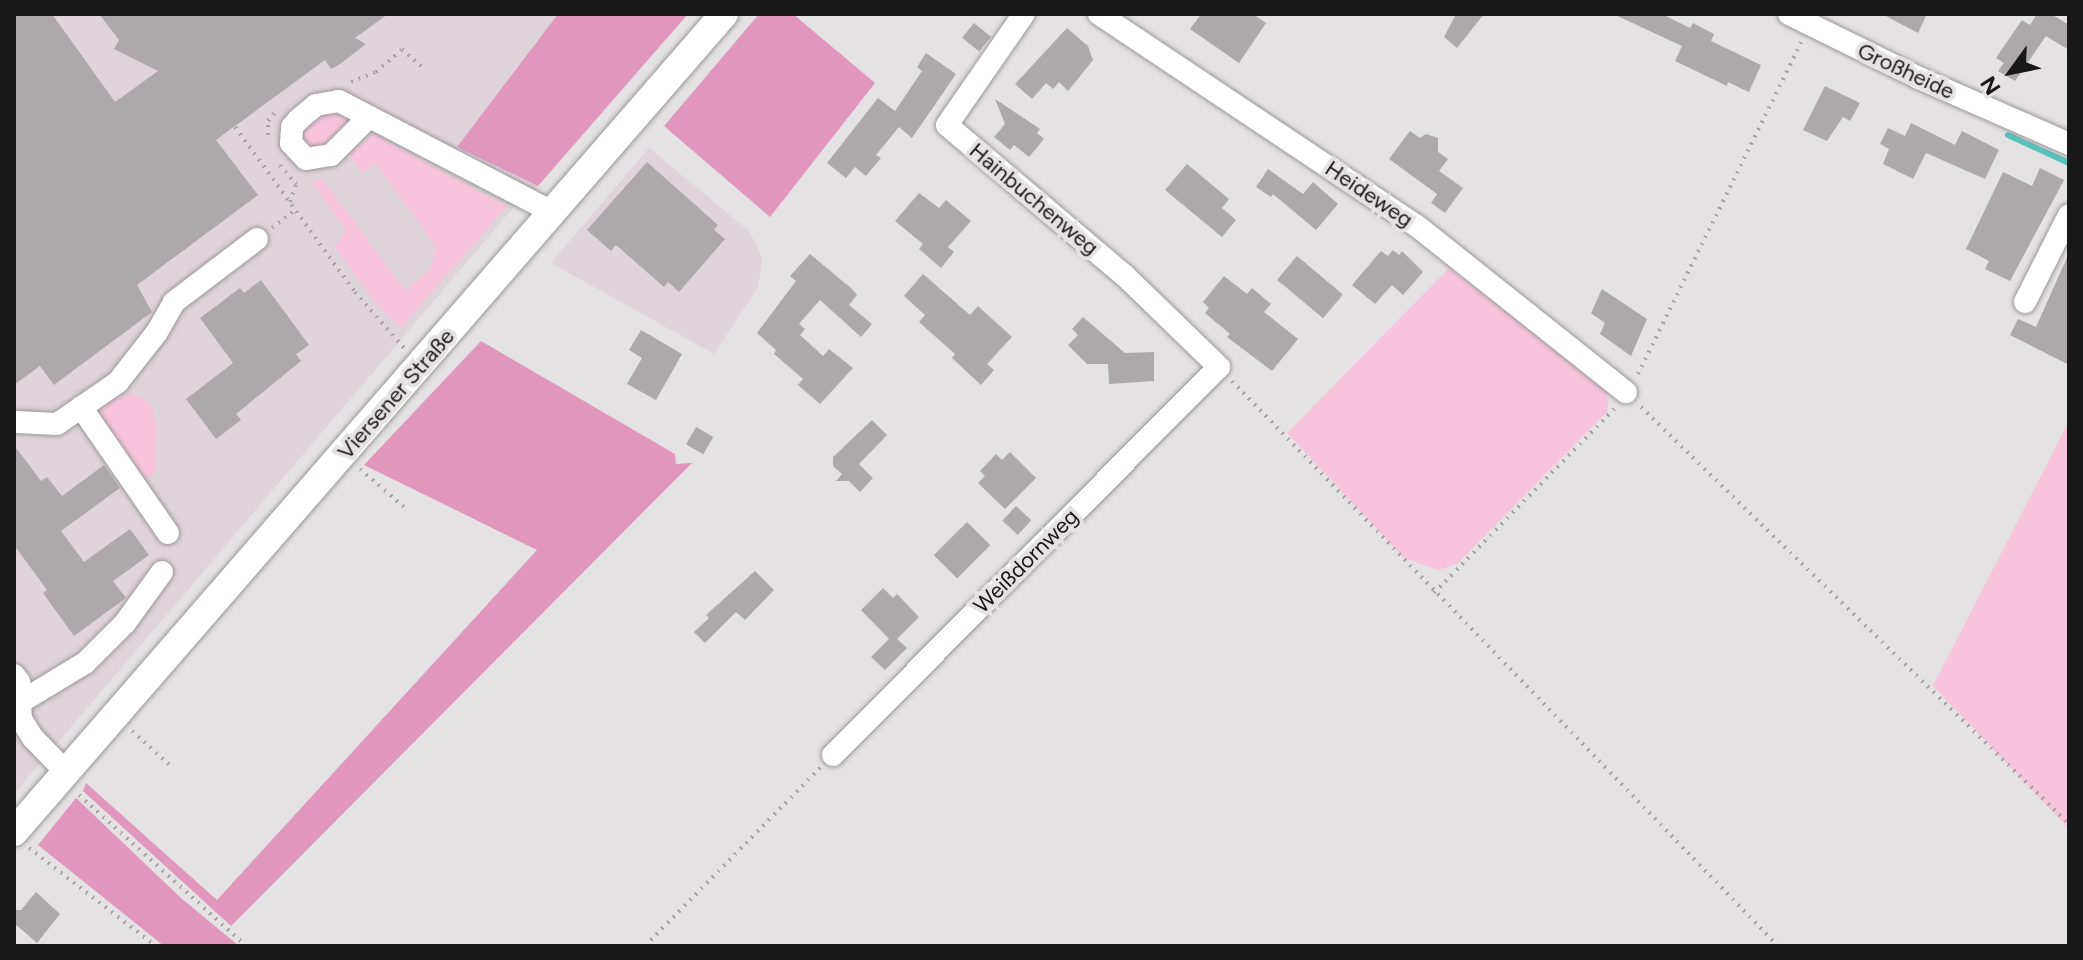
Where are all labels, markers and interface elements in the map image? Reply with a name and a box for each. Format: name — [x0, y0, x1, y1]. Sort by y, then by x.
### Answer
north arrow — [1971, 32, 2051, 112]
street label: Großheide — [1853, 37, 1959, 105]
text: N — [1975, 71, 2006, 100]
street label: Hainbuchenweg — [964, 137, 1104, 261]
street label: Heideweg — [1320, 155, 1418, 233]
street label: Viersener Straße — [332, 323, 460, 465]
street label: Weißdornweg — [968, 503, 1084, 619]

